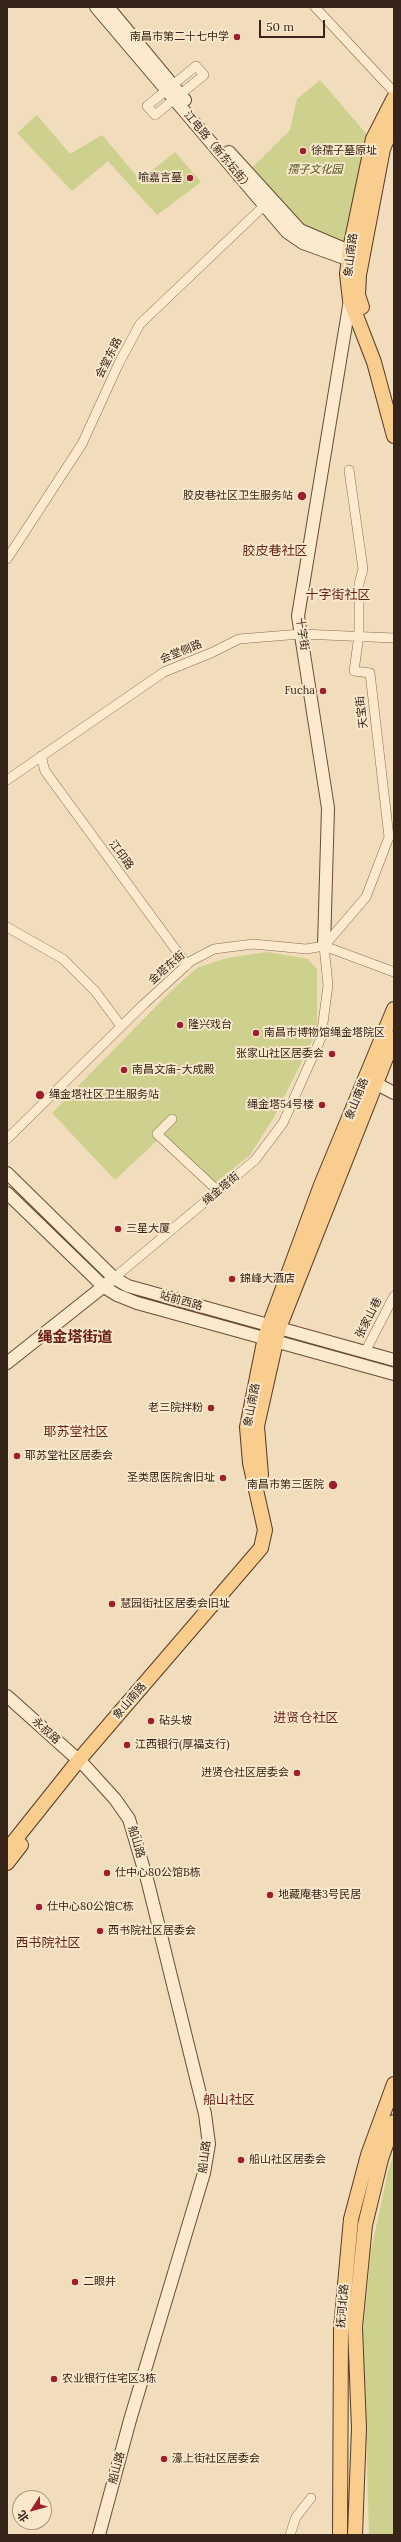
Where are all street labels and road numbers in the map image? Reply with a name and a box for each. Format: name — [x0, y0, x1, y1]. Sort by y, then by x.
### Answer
street label: 江电路（新东坛街） — [181, 109, 255, 193]
street label: 象山南路 — [342, 232, 360, 278]
street label: 会堂东路 — [93, 335, 125, 381]
street label: 十字街 — [293, 617, 311, 651]
street label: 会堂侧路 — [158, 638, 204, 666]
street label: 天宝街 — [353, 695, 371, 729]
street label: 江印路 — [106, 838, 136, 872]
street label: 金塔东街 — [146, 949, 188, 987]
street label: 象山南路 — [343, 1076, 371, 1122]
street label: 绳金塔街 — [200, 1170, 242, 1208]
street label: 站前西路 — [158, 1289, 204, 1313]
street label: 张家山巷 — [353, 1295, 385, 1341]
street label: 象山南路 — [241, 1382, 263, 1428]
street label: 象山南路 — [111, 1680, 149, 1722]
street label: 永叔路 — [29, 1715, 63, 1747]
street label: 船山路 — [125, 1824, 147, 1860]
street label: 船山路 — [196, 2140, 214, 2174]
street label: 抚河北路 — [335, 2284, 351, 2328]
street label: 船山路 — [106, 2450, 128, 2486]

